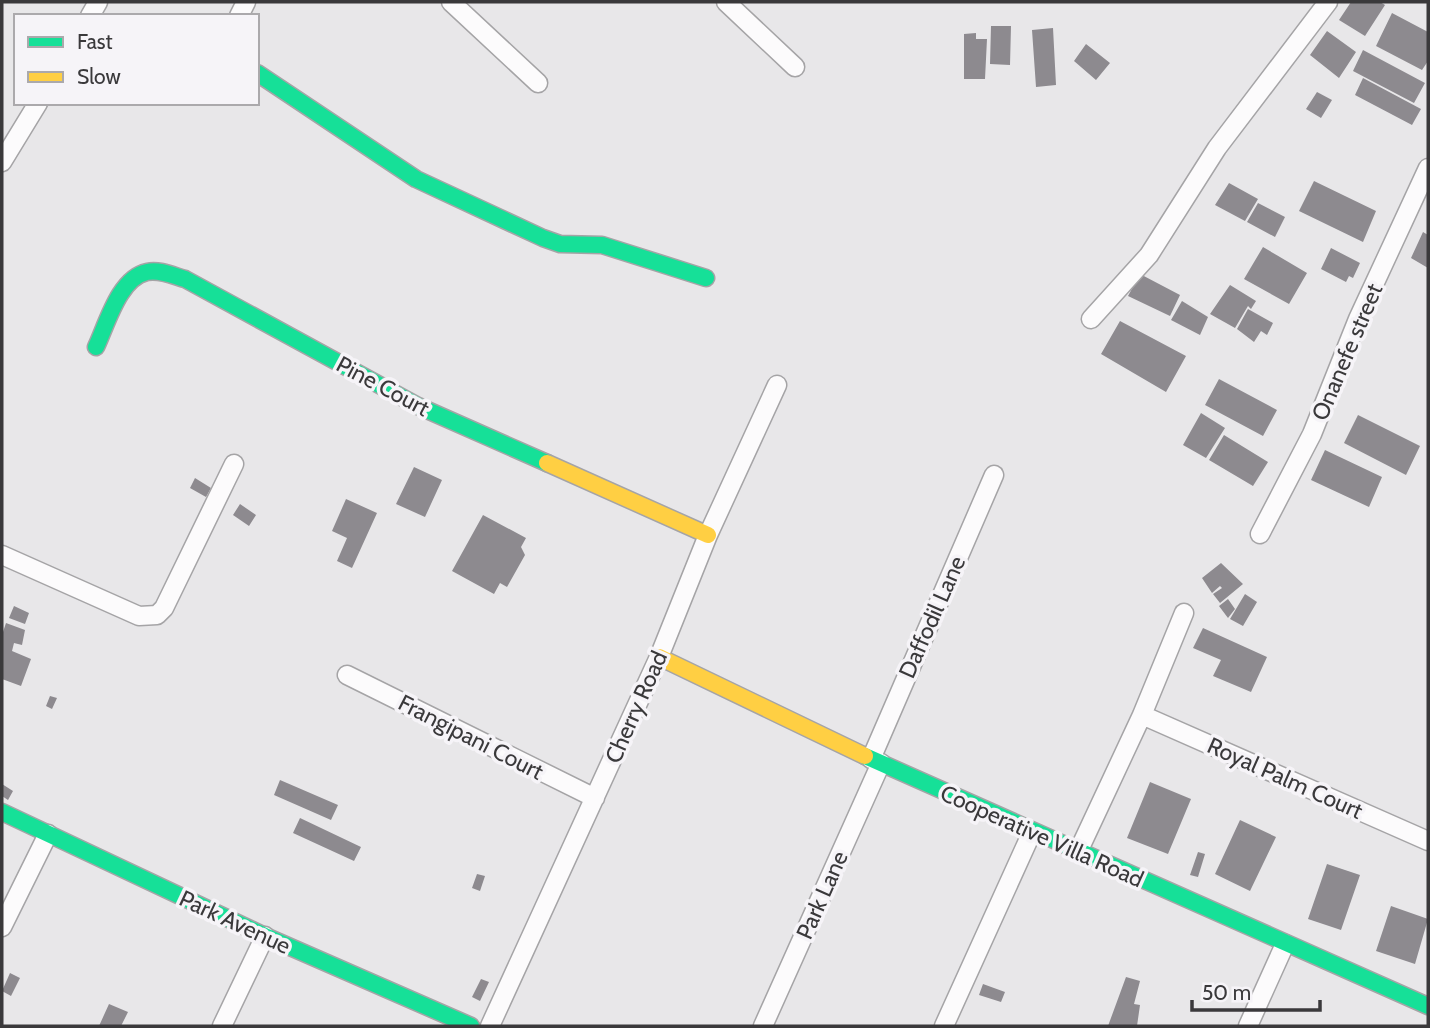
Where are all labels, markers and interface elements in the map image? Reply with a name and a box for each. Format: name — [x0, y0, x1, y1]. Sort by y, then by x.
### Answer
legend — [14, 14, 259, 105]
text: Fast — [77, 29, 113, 54]
text: Slow — [77, 64, 121, 89]
street label: Onanefe street — [1306, 279, 1388, 425]
street label: Pine Court — [332, 350, 434, 422]
street label: Daffodil Lane — [893, 551, 971, 682]
street label: Cherry Road — [599, 647, 673, 767]
street label: Frangipani Court — [394, 688, 548, 786]
street label: Royal Palm Court — [1203, 731, 1367, 825]
street label: Cooperative Villa Road — [936, 779, 1148, 893]
street label: Park Lane — [790, 846, 854, 944]
street label: Park Avenue — [175, 884, 295, 960]
scale bar — [1192, 968, 1320, 1012]
text: 50 m — [1202, 980, 1251, 1005]

